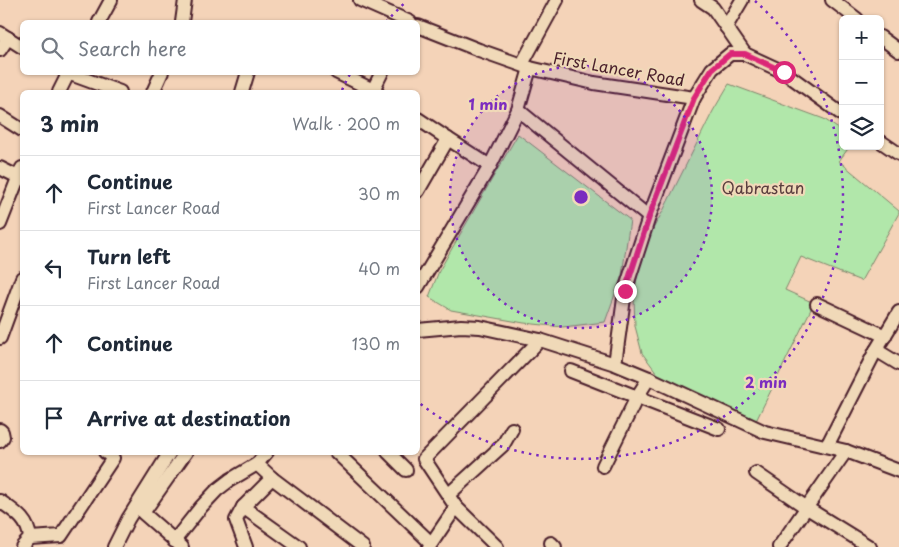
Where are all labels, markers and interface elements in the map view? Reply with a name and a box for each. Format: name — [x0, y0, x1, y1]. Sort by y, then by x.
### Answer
map controls — [839, 15, 884, 150]
button: + — [839, 15, 884, 60]
search box — [20, 20, 420, 75]
icon: search — [38, 34, 66, 62]
text: Search here — [78, 34, 187, 62]
street label: First Lancer Road — [551, 45, 687, 91]
button: − — [839, 60, 884, 105]
route start — [773, 61, 796, 84]
text: 1 min — [469, 92, 507, 115]
button: layers — [839, 105, 884, 150]
text: 3 min — [40, 107, 99, 139]
text: Walk · 200 m — [292, 111, 400, 135]
text: Continue — [87, 167, 173, 195]
park label: Qabrastan — [722, 175, 804, 199]
icon: ahead — [40, 179, 68, 207]
text: 30 m — [358, 181, 400, 205]
centre of rings — [572, 188, 590, 206]
text: First Lancer Road — [87, 195, 220, 219]
text: Turn left — [87, 242, 171, 270]
icon: left — [40, 254, 68, 282]
text: 40 m — [358, 256, 400, 280]
text: First Lancer Road — [87, 270, 220, 294]
route end — [614, 280, 637, 303]
icon: ahead — [40, 329, 68, 357]
text: Continue — [87, 329, 173, 357]
text: 130 m — [352, 331, 400, 355]
text: 2 min — [745, 370, 787, 393]
icon: arrive — [40, 404, 68, 432]
text: Arrive at destination — [87, 404, 291, 432]

